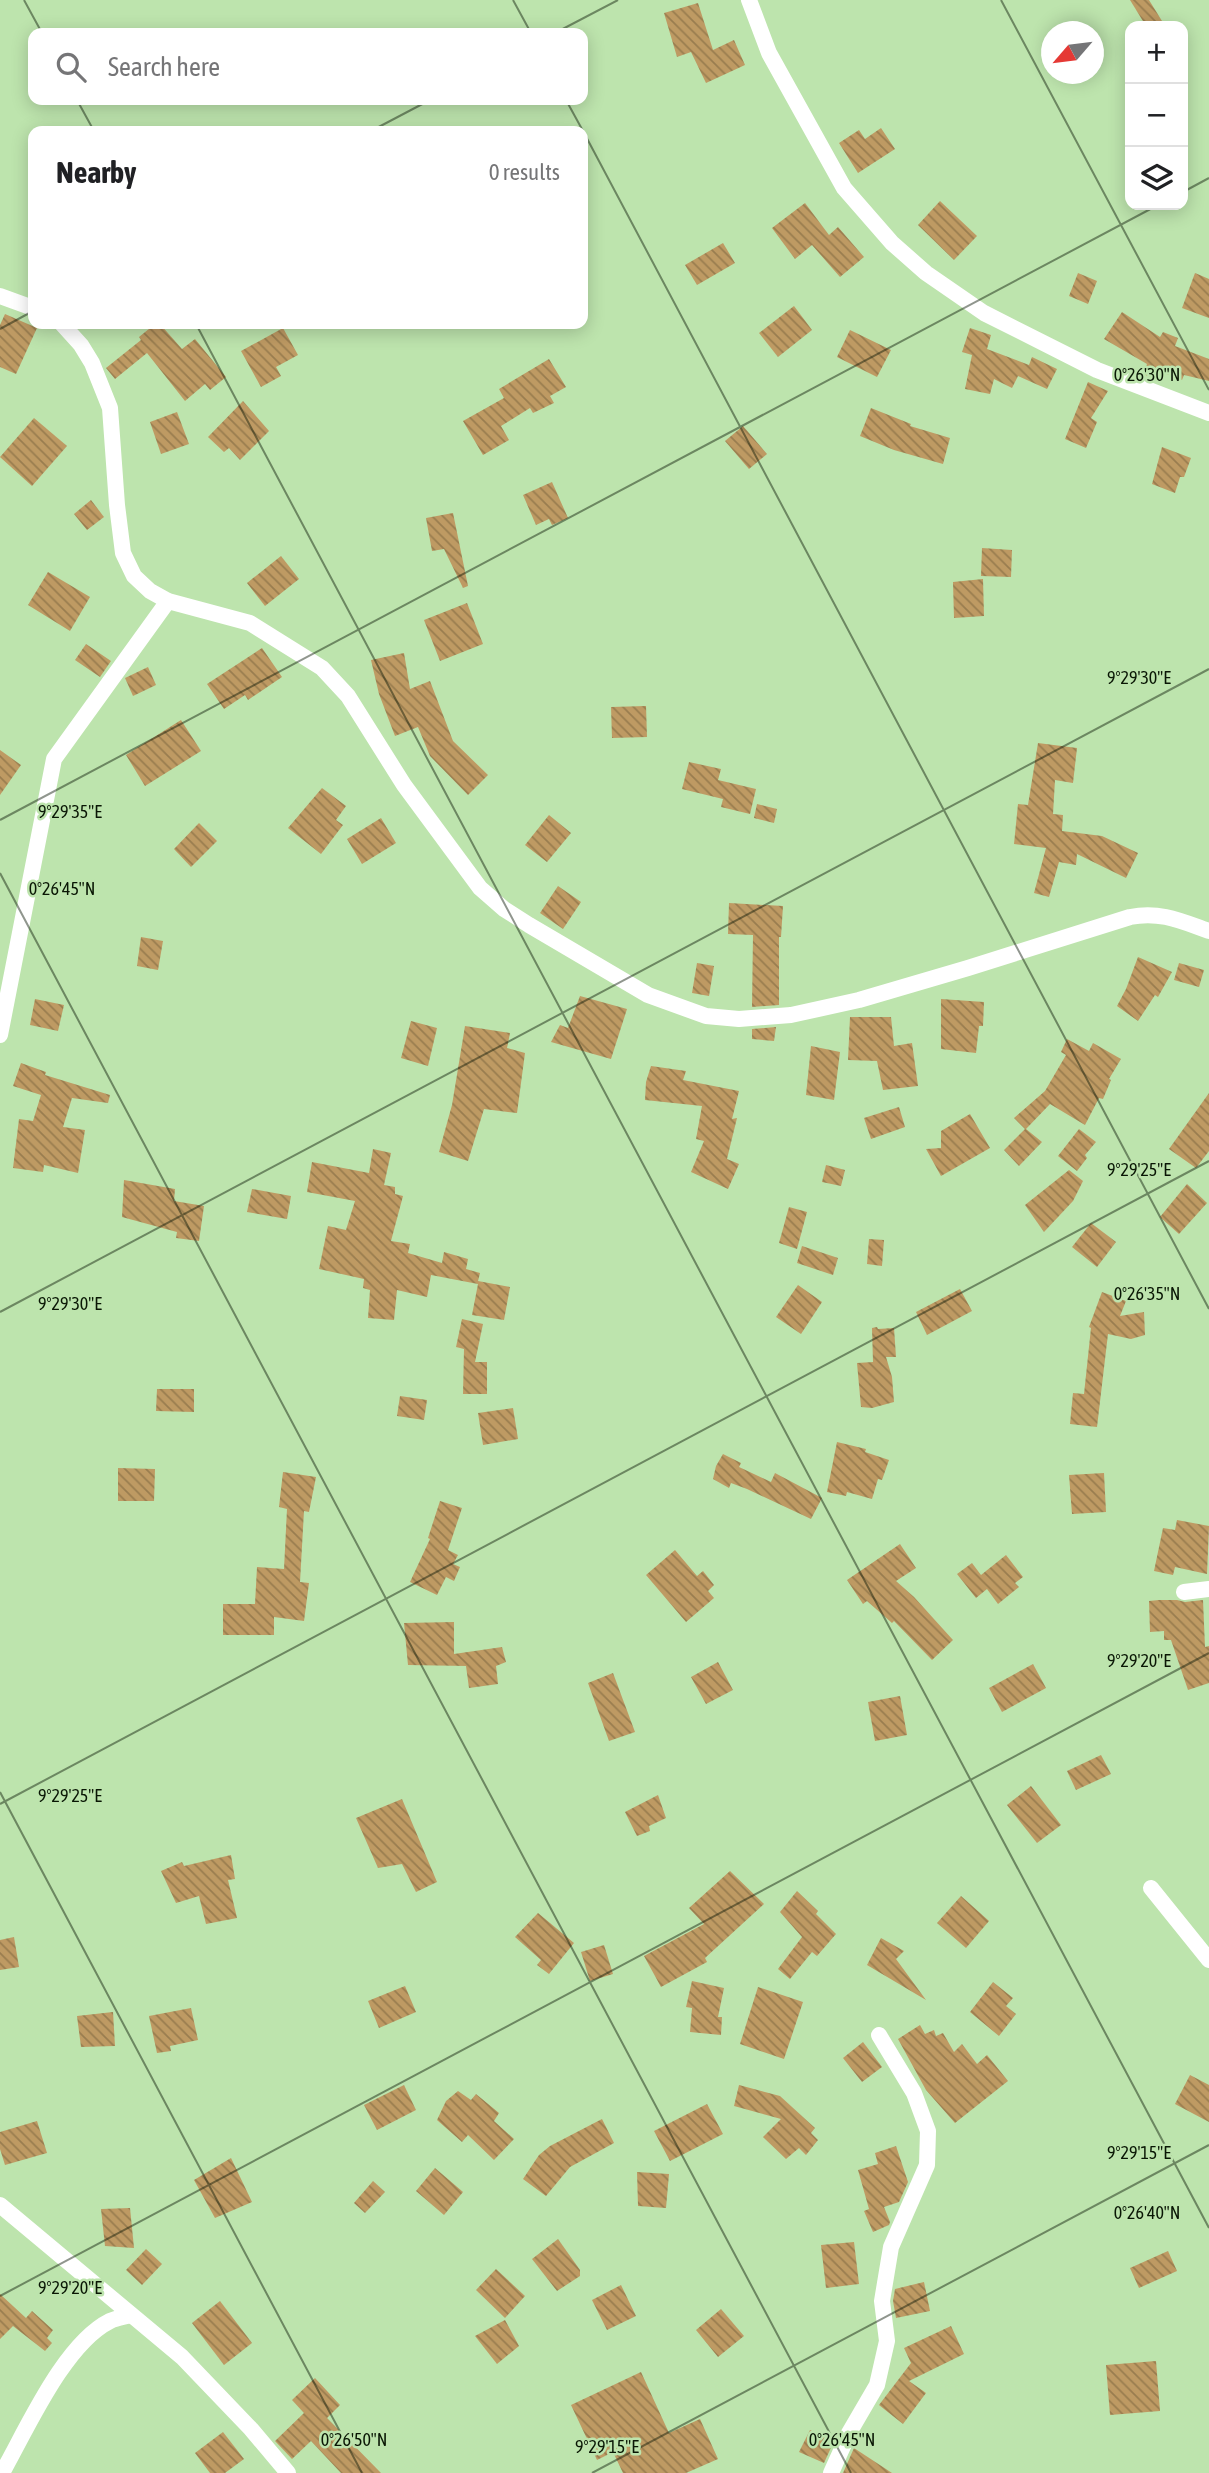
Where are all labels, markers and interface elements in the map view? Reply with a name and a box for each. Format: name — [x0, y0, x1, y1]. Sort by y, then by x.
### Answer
north arrow — [1041, 21, 1104, 84]
map controls — [1125, 21, 1188, 210]
button: + — [1125, 21, 1188, 84]
search box — [28, 28, 588, 105]
icon: search — [52, 48, 90, 86]
text: Search here — [108, 52, 220, 82]
button: − — [1125, 84, 1188, 147]
button: layers — [1125, 147, 1188, 210]
text: Nearby — [56, 155, 136, 189]
text: 0 results — [489, 159, 560, 185]
text: 0°26'30"N — [1114, 364, 1180, 385]
text: 9°29'30"E — [1107, 667, 1171, 688]
text: 9°29'35"E — [38, 801, 102, 822]
text: 0°26'45"N — [29, 878, 95, 899]
text: 9°29'25"E — [1107, 1159, 1171, 1180]
text: 0°26'35"N — [1114, 1283, 1180, 1304]
text: 9°29'30"E — [38, 1293, 102, 1314]
text: 9°29'20"E — [1107, 1650, 1171, 1671]
text: 9°29'25"E — [38, 1785, 102, 1806]
text: 9°29'15"E — [1107, 2142, 1171, 2163]
text: 0°26'40"N — [1114, 2202, 1180, 2223]
text: 9°29'20"E — [38, 2277, 102, 2298]
text: 0°26'50"N — [321, 2429, 387, 2450]
text: 0°26'45"N — [809, 2429, 875, 2450]
text: 9°29'15"E — [575, 2436, 639, 2457]

